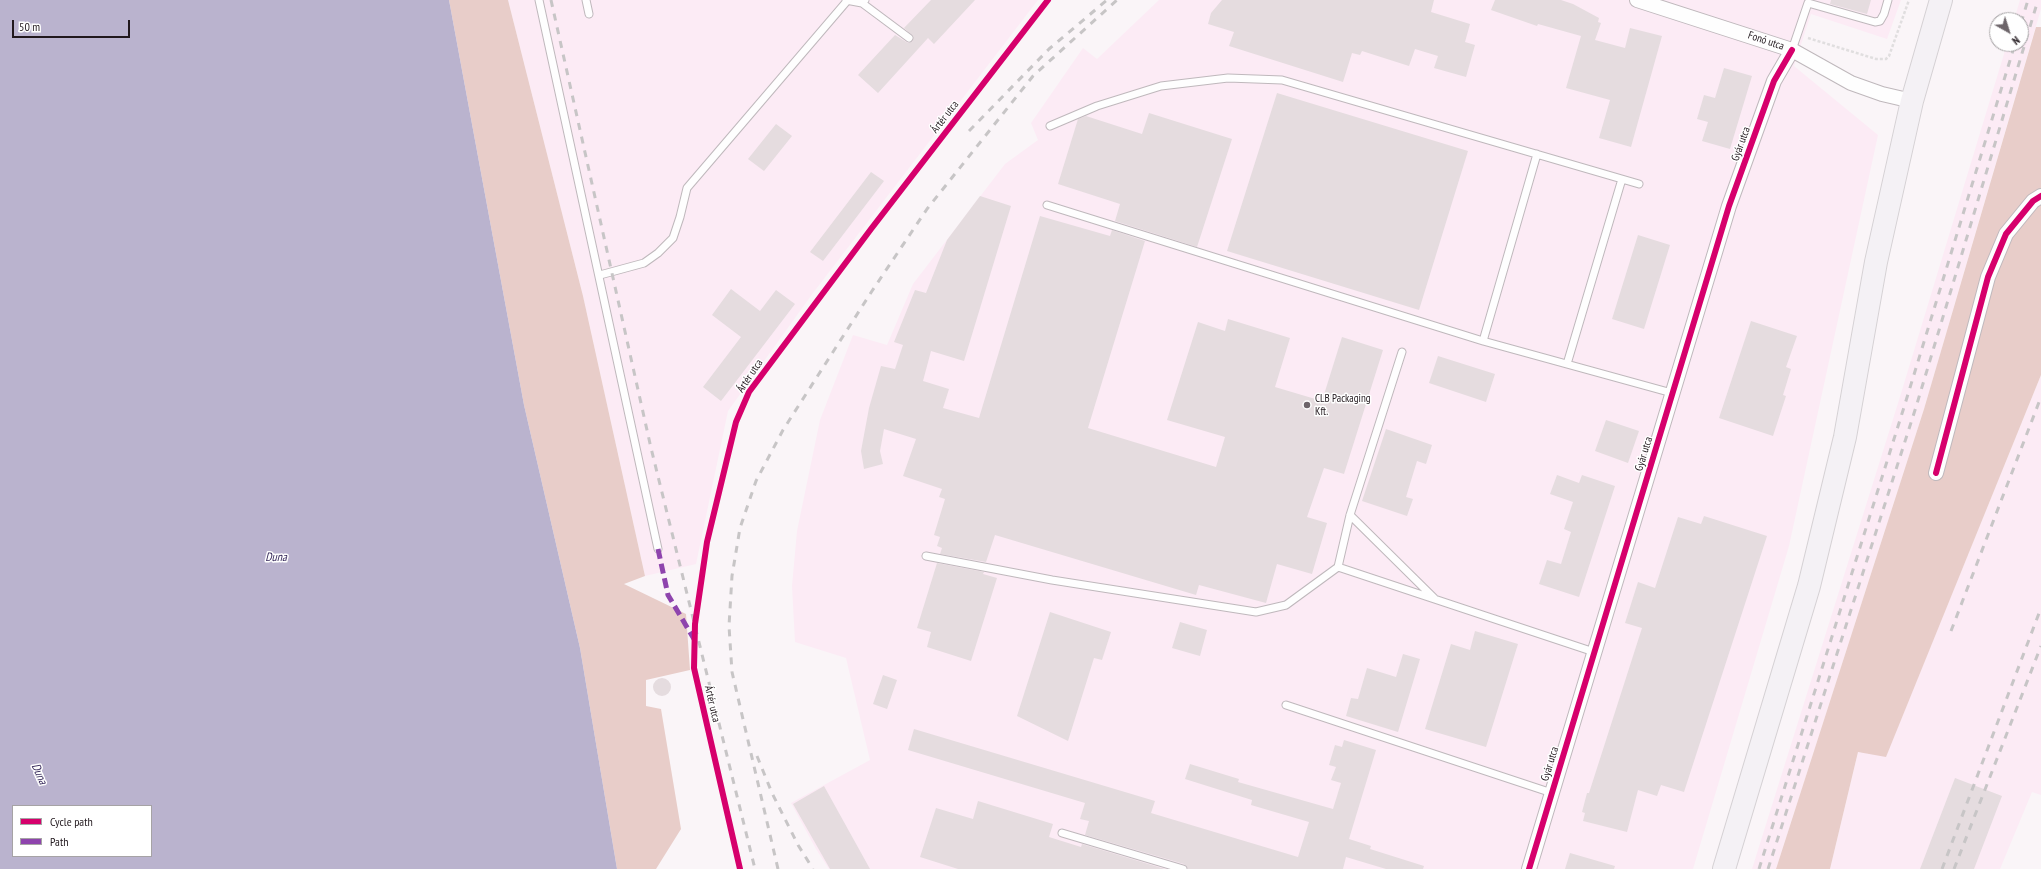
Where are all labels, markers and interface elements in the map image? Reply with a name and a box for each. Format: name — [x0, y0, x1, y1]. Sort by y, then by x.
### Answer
scale bar — [14, 12, 132, 38]
north arrow — [1989, 12, 2029, 52]
text: 50 m — [19, 19, 40, 34]
street label: Fonó utca — [1746, 29, 1786, 53]
text: N — [2009, 33, 2023, 48]
street label: Ártér utca — [928, 98, 962, 136]
street label: Gyár utca — [1729, 125, 1753, 163]
street label: Ártér utca — [734, 357, 766, 395]
place label: CLB Packaging Kft. — [1315, 392, 1370, 418]
marker: CLB Packaging Kft. — [1302, 400, 1312, 410]
street label: Gyár utca — [1633, 435, 1655, 473]
water label: Duna — [265, 551, 287, 565]
street label: Ártér utca — [701, 684, 723, 724]
street label: Gyár utca — [1539, 745, 1561, 783]
water label: Duna — [28, 761, 50, 787]
legend — [12, 805, 152, 857]
text: Cycle path — [50, 814, 93, 829]
text: Path — [50, 834, 68, 849]

